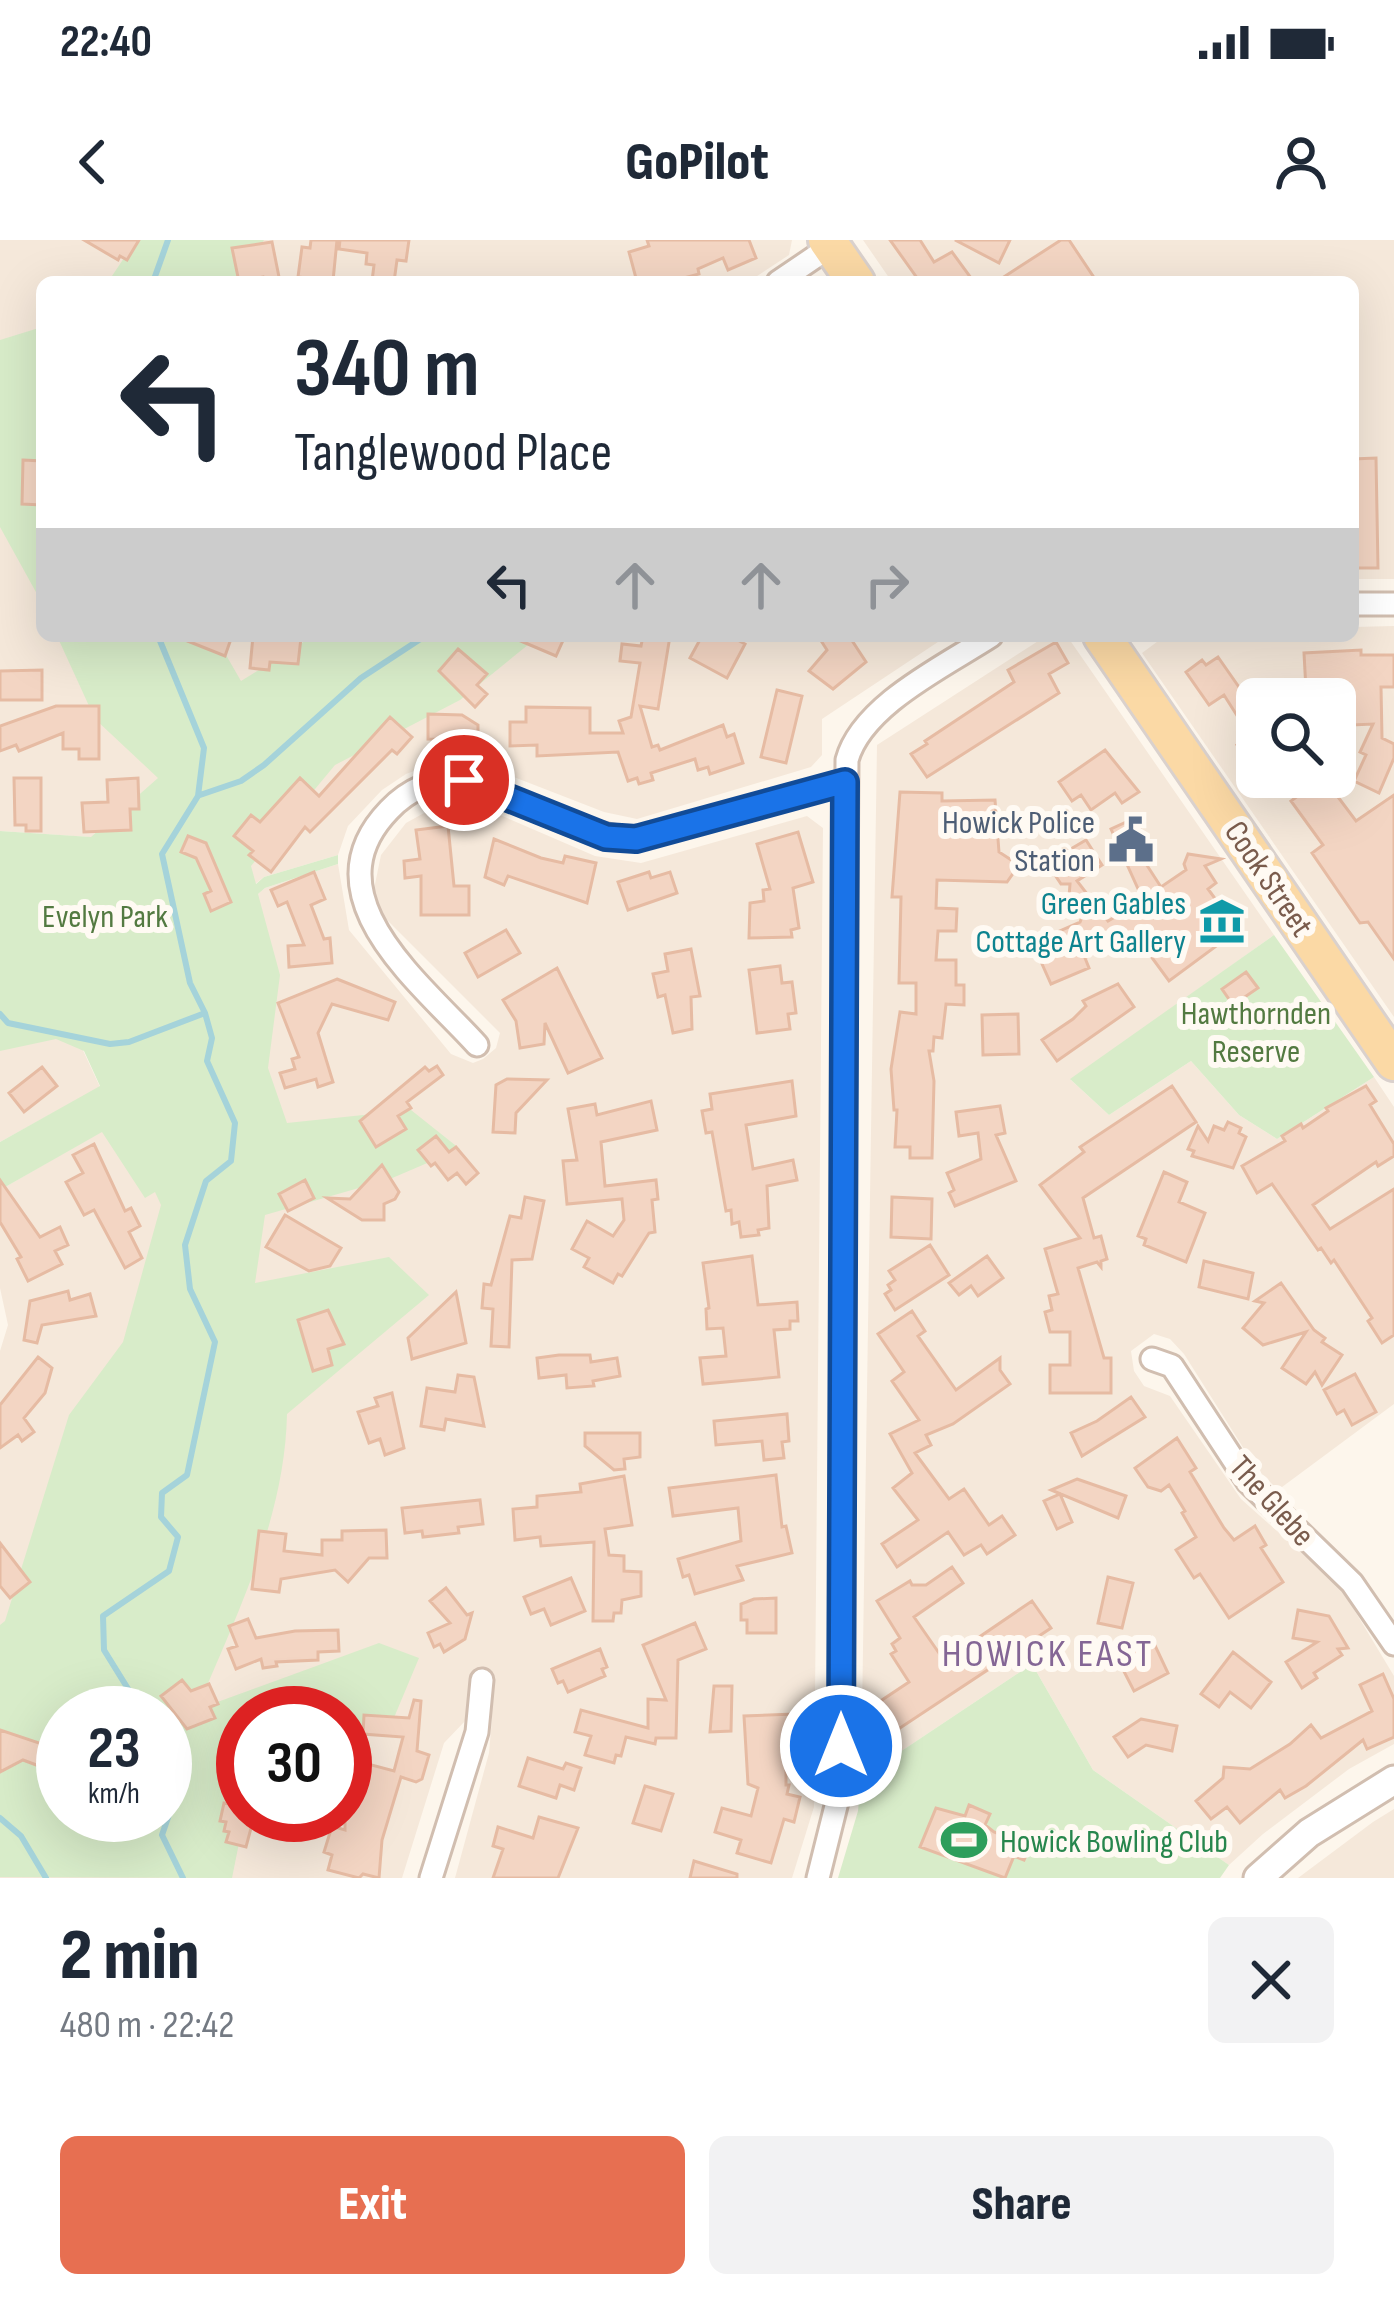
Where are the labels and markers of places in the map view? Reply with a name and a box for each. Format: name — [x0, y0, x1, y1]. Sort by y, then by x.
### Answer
pin — [413, 729, 515, 831]
place label: Howick Police Station — [942, 803, 1095, 881]
public building icon: Howick Police Station — [1106, 815, 1156, 865]
place label: Green Gables Cottage Art Gallery — [975, 884, 1186, 962]
museum icon: Green Gables Cottage Art Gallery — [1197, 896, 1247, 946]
sports icon: Howick Bowling Club — [939, 1815, 989, 1865]
place label: Howick Bowling Club — [1000, 1822, 1228, 1862]

